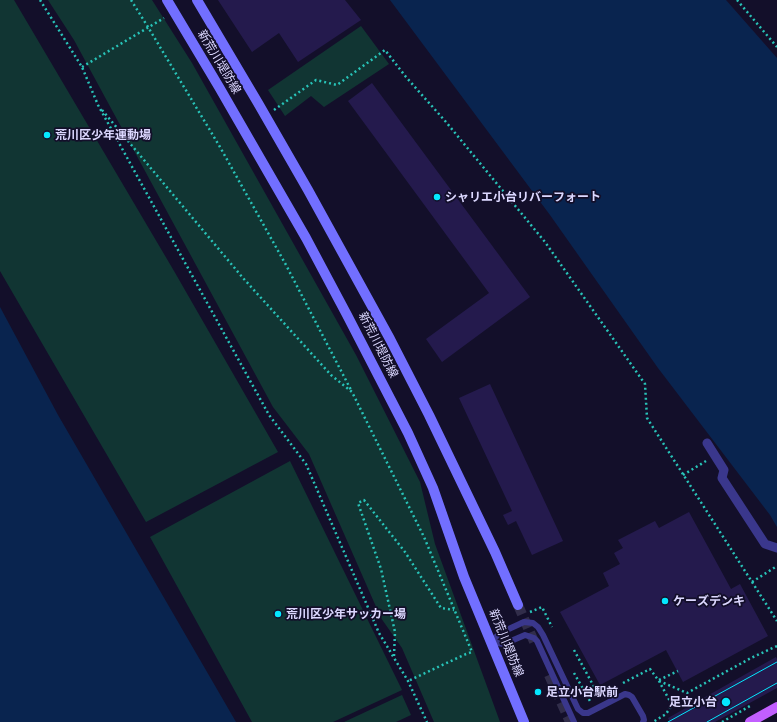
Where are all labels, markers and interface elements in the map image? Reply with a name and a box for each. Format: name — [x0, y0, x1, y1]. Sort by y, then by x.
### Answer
street label: 新荒川堤防線 — [194, 27, 244, 97]
place label: 荒川区少年運動場 — [55, 128, 151, 142]
marker: 荒川区少年運動場 — [42, 130, 52, 140]
place label: シャリエ小台リバーフォート — [445, 190, 601, 204]
marker: シャリエ小台リバーフォート — [432, 192, 442, 202]
street label: 新荒川堤防線 — [355, 310, 401, 380]
place label: ケーズデンキ — [673, 594, 745, 608]
marker: ケーズデンキ — [660, 596, 670, 606]
place label: 荒川区少年サッカー場 — [286, 607, 406, 621]
street label: 新荒川堤防線 — [486, 607, 526, 679]
marker: 荒川区少年サッカー場 — [273, 609, 283, 619]
place label: 足立小台駅前 — [546, 685, 618, 699]
marker: 足立小台駅前 — [533, 687, 543, 697]
place label: 足立小台 — [669, 695, 717, 709]
marker: 足立小台 — [720, 696, 732, 708]

